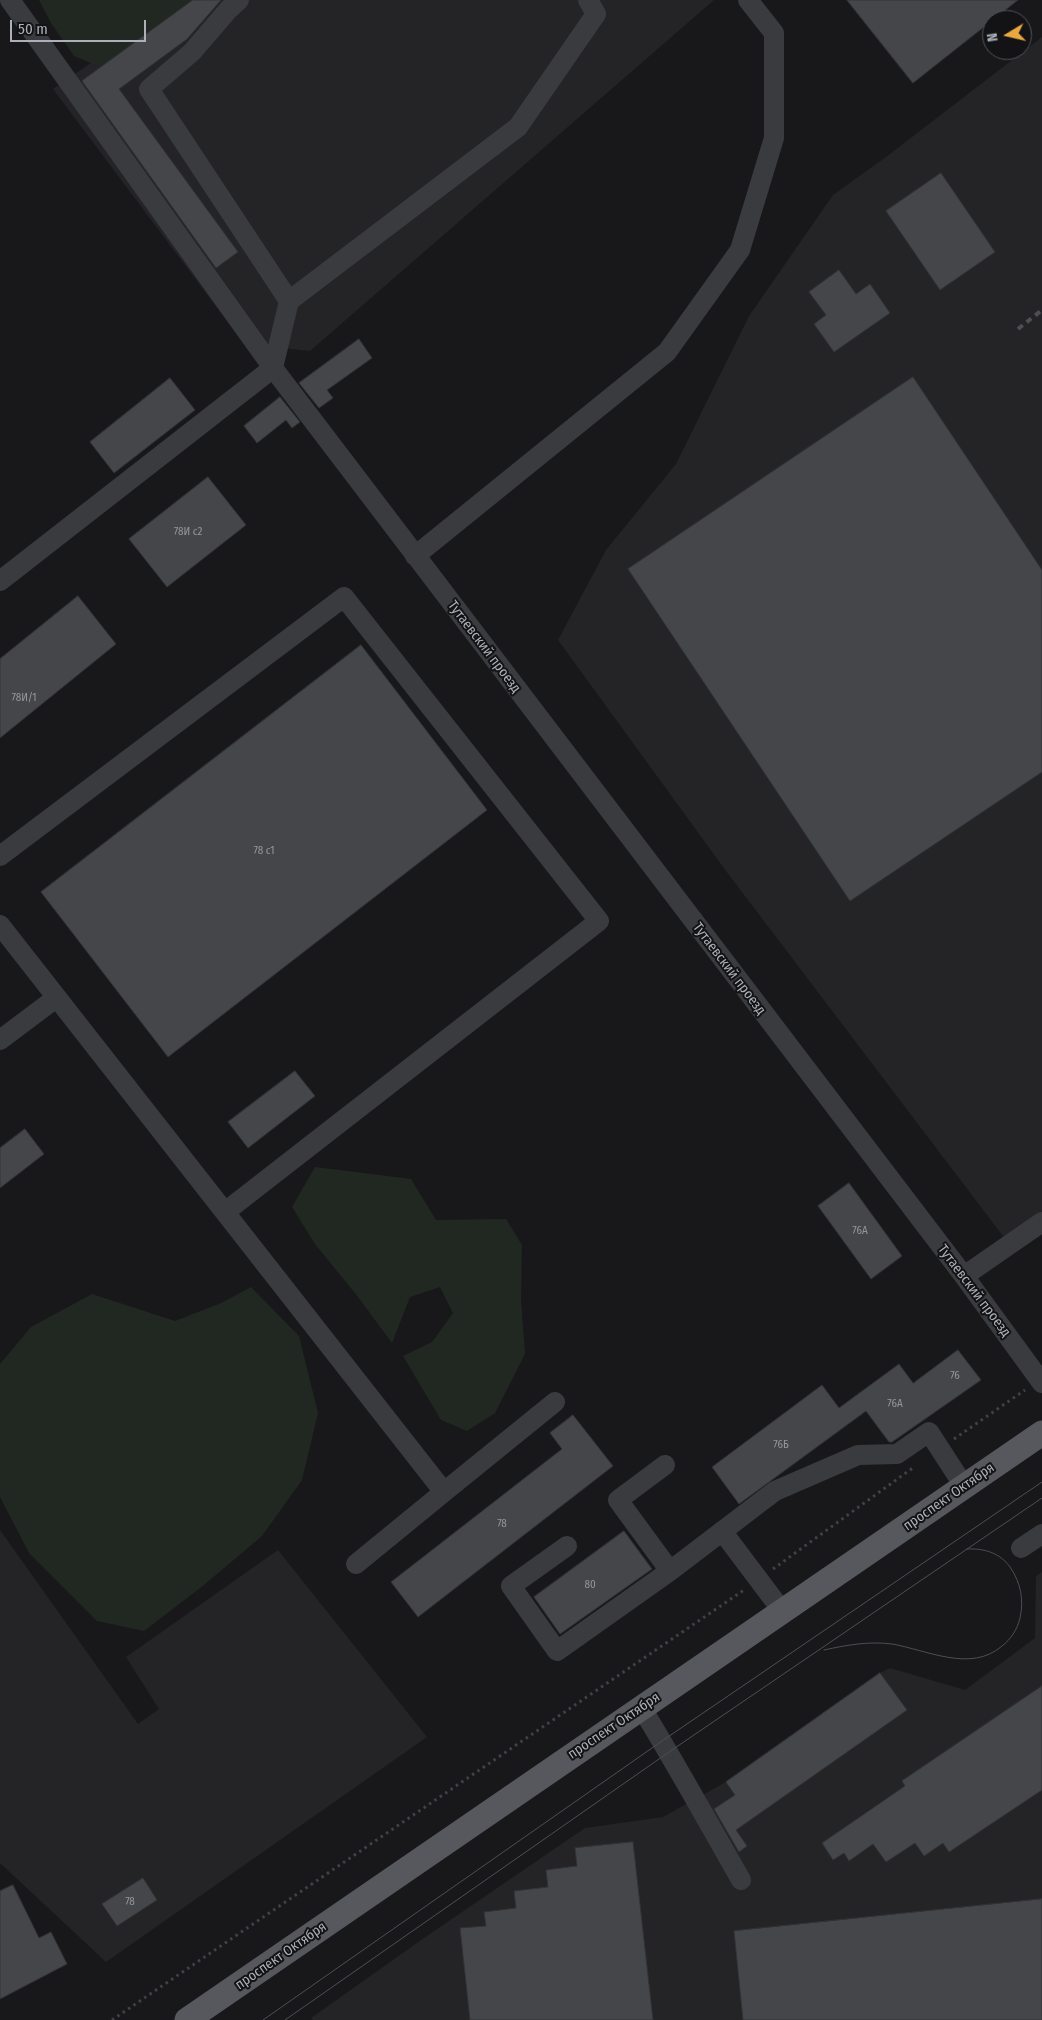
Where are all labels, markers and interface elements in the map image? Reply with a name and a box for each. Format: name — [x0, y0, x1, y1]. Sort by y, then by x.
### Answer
scale bar — [12, 10, 149, 42]
north arrow — [982, 10, 1032, 60]
text: 50 m — [18, 20, 48, 38]
text: N — [984, 32, 1002, 43]
house number: 78И с2 — [174, 525, 202, 539]
street label: Тутаевский проезд — [444, 598, 524, 696]
house number: 78И/1 — [11, 691, 37, 705]
house number: 78 с1 — [253, 844, 275, 858]
street label: Тутаевский проезд — [689, 920, 769, 1018]
house number: 76А — [852, 1224, 868, 1238]
street label: Тутаевский проезд — [934, 1242, 1014, 1340]
house number: 76 — [950, 1369, 960, 1383]
house number: 76А — [887, 1397, 903, 1411]
house number: 76Б — [773, 1438, 789, 1452]
street label: проспект Октября — [900, 1459, 998, 1535]
house number: 78 — [497, 1517, 507, 1531]
house number: 80 — [584, 1578, 596, 1592]
street label: проспект Октября — [565, 1689, 663, 1763]
house number: 78 — [125, 1895, 135, 1909]
street label: проспект Октября — [232, 1918, 330, 1994]

